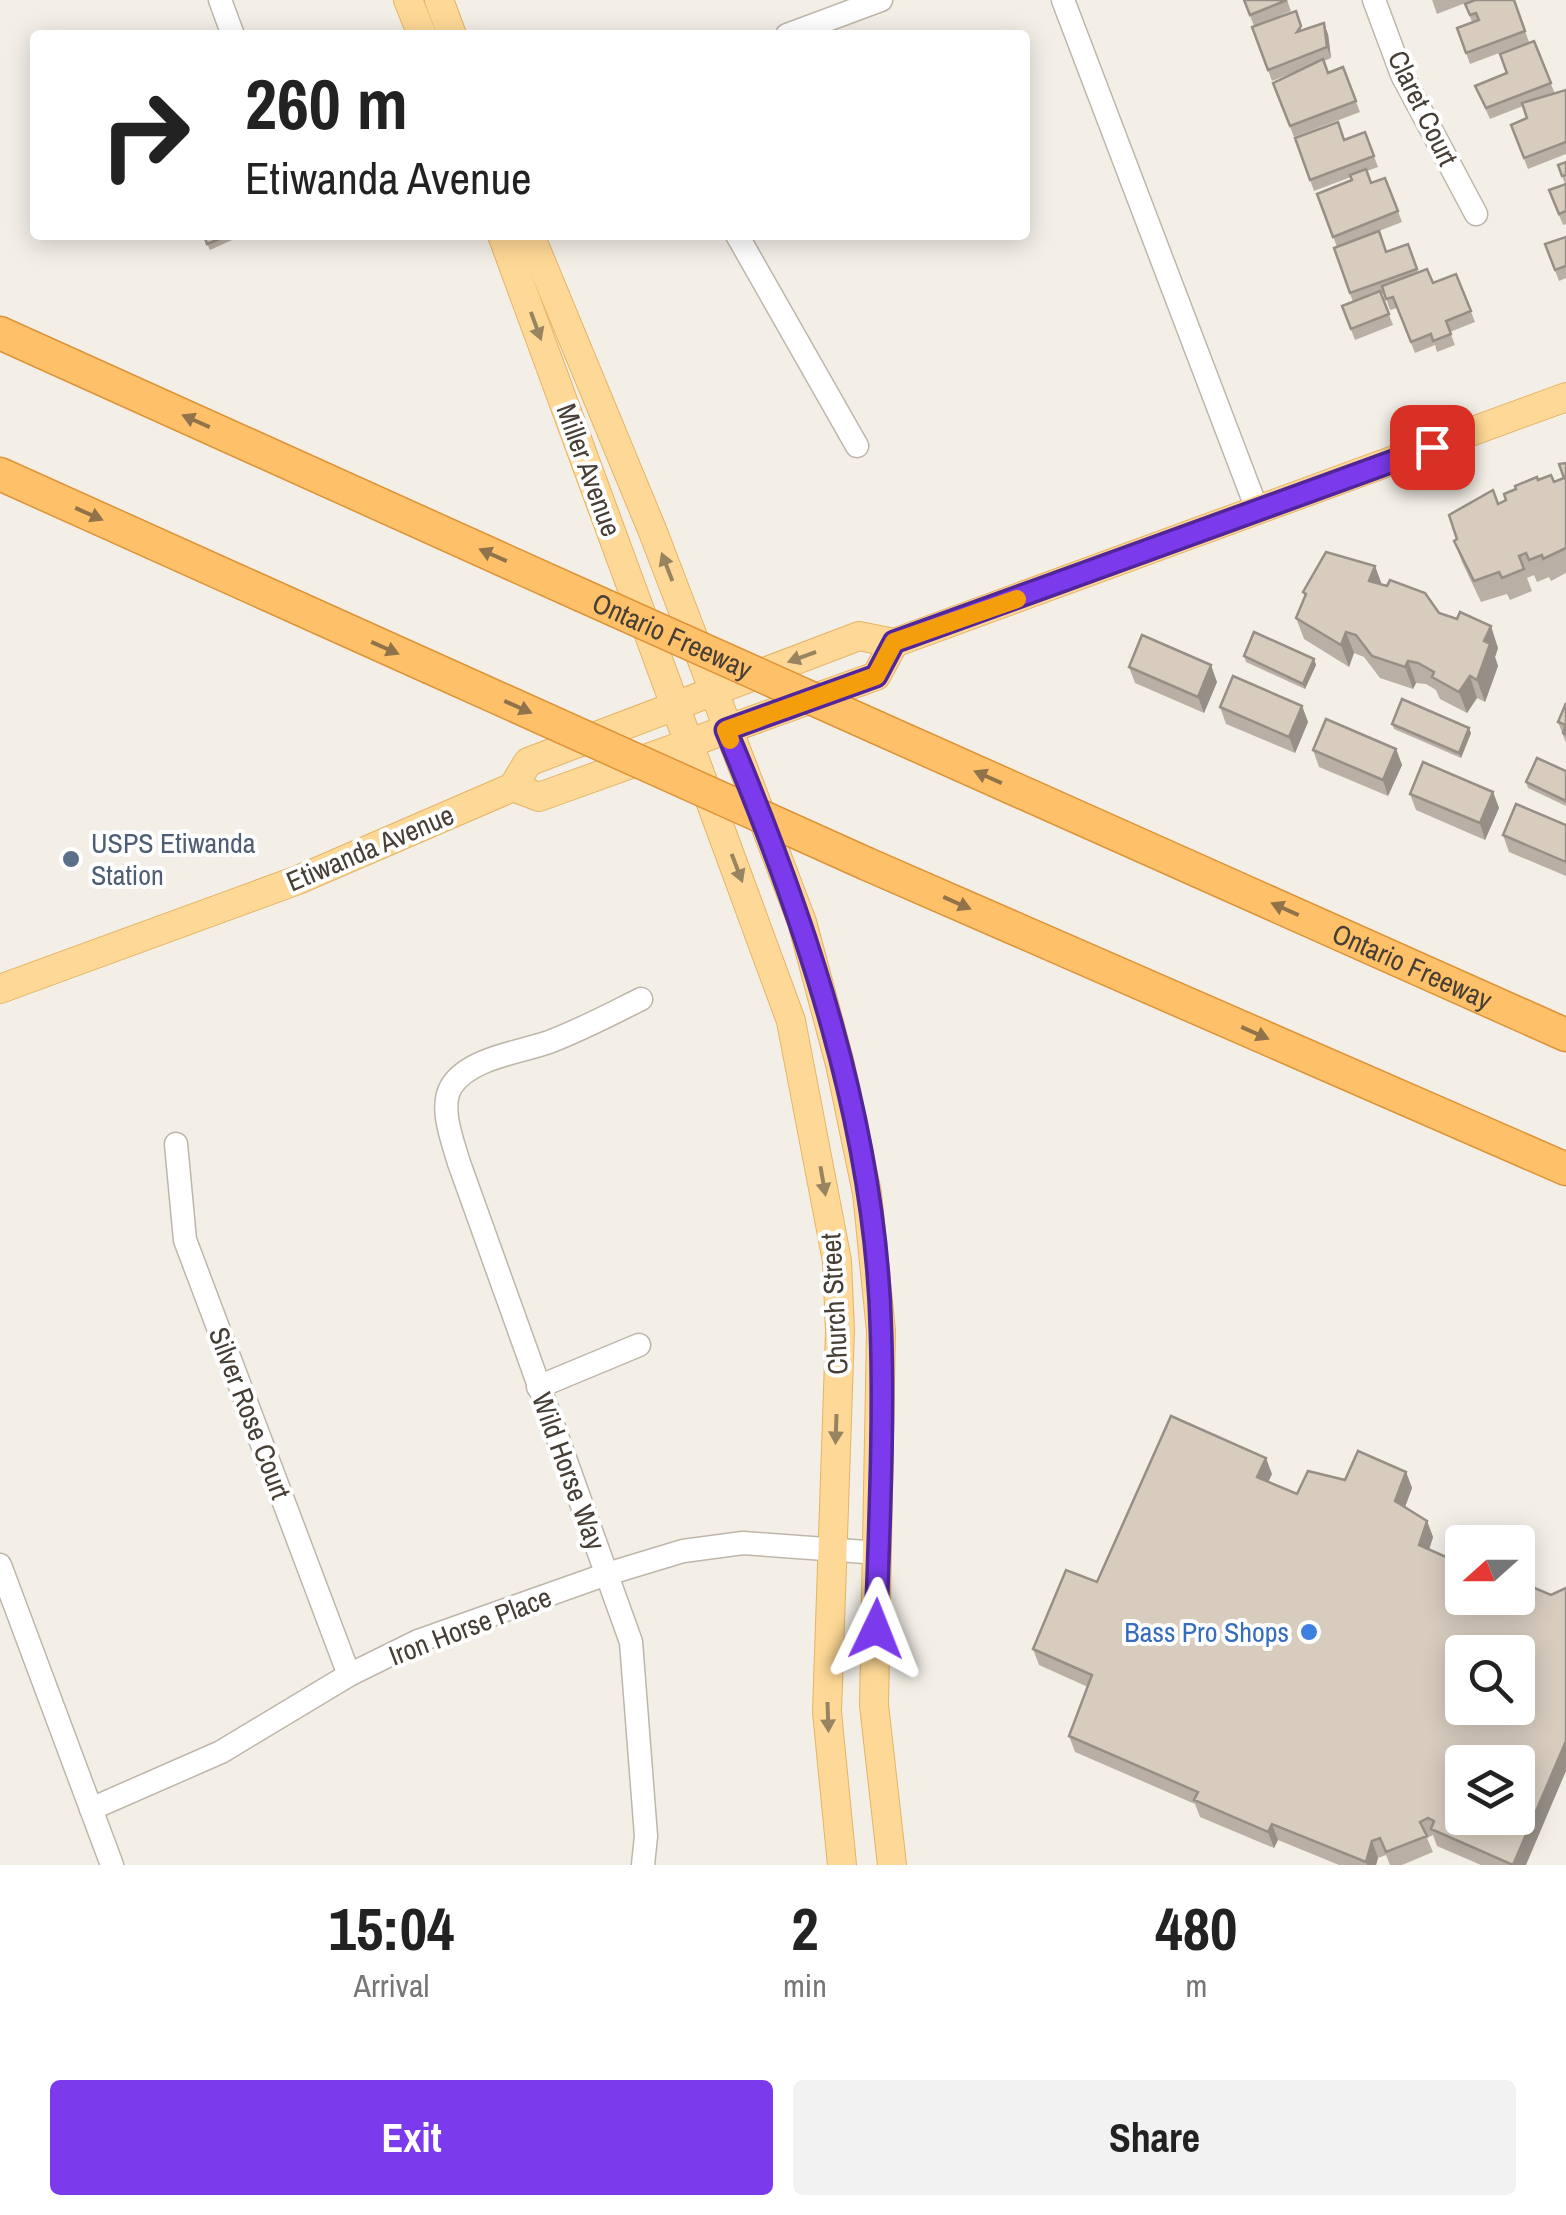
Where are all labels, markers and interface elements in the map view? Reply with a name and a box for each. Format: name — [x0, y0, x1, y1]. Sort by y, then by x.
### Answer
street label: Claret Court — [1379, 44, 1467, 172]
text: 260 m — [245, 57, 408, 151]
icon: right — [80, 70, 210, 200]
text: Etiwanda Avenue — [245, 147, 532, 208]
one-way arrow — [529, 312, 544, 342]
street label: Miller Avenue — [547, 398, 631, 542]
pin — [1390, 405, 1475, 490]
one-way arrow — [181, 413, 210, 430]
icon: arrive — [1405, 420, 1460, 475]
one-way arrow — [74, 506, 104, 522]
one-way arrow — [478, 547, 507, 563]
one-way arrow — [658, 552, 674, 582]
street label: Ontario Freeway — [586, 584, 759, 688]
one-way arrow — [370, 640, 400, 656]
one-way arrow — [787, 650, 817, 665]
one-way arrow — [503, 699, 533, 715]
one-way arrow — [973, 769, 1003, 785]
street label: Etiwanda Avenue — [280, 796, 460, 900]
place label: USPS Etiwanda Station — [91, 824, 256, 894]
marker: USPS Etiwanda Station — [60, 848, 82, 870]
one-way arrow — [730, 854, 745, 884]
one-way arrow — [942, 895, 972, 911]
one-way arrow — [1270, 901, 1299, 918]
street label: Ontario Freeway — [1326, 914, 1499, 1019]
one-way arrow — [1240, 1025, 1270, 1041]
one-way arrow — [816, 1166, 831, 1197]
street label: Church Street — [811, 1232, 857, 1376]
street label: Silver Rose Court — [200, 1322, 300, 1504]
street label: Wild Horse Way — [523, 1387, 615, 1556]
one-way arrow — [828, 1413, 844, 1445]
north arrow — [1445, 1525, 1535, 1615]
map controls — [1445, 1525, 1535, 1835]
position arrow — [824, 1577, 928, 1681]
street label: Iron Horse Place — [383, 1578, 557, 1674]
place label: Bass Pro Shops — [1124, 1613, 1289, 1651]
marker: Bass Pro Shops — [1298, 1621, 1320, 1643]
button: search — [1445, 1635, 1535, 1725]
one-way arrow — [821, 1701, 837, 1733]
button: layers — [1445, 1745, 1535, 1835]
text: 15:04 — [329, 1888, 454, 1969]
text: 2 — [791, 1888, 819, 1969]
text: 480 — [1155, 1888, 1237, 1969]
text: Arrival — [354, 1964, 429, 2007]
text: min — [783, 1964, 827, 2007]
text: m — [1185, 1964, 1207, 2007]
button: Exit — [50, 2080, 773, 2195]
button: Share — [793, 2080, 1516, 2195]

